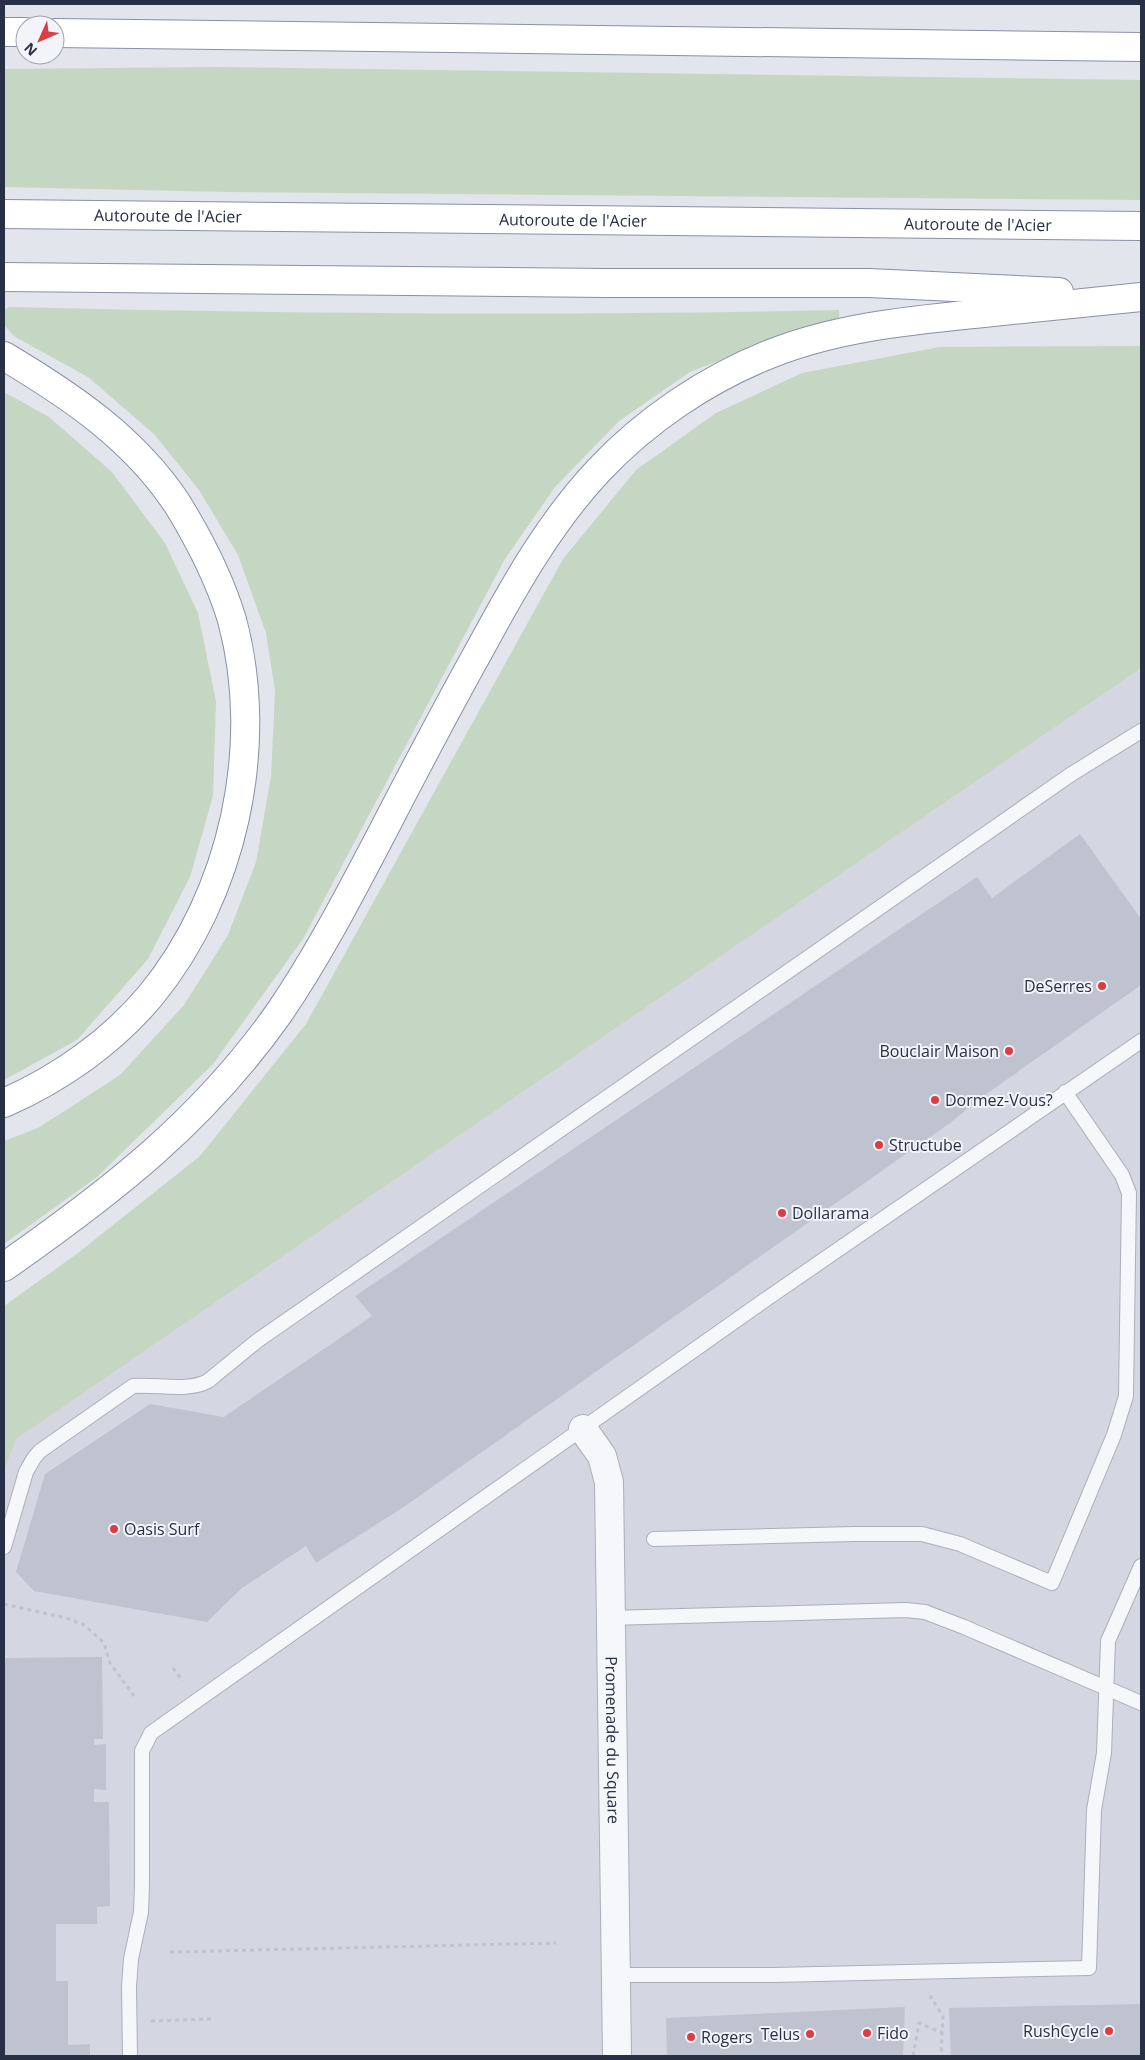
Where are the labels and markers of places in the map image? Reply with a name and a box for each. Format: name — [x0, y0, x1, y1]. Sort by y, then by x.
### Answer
place label: DeSerres — [1024, 975, 1092, 997]
marker: DeSerres — [1096, 980, 1108, 992]
place label: Bouclair Maison — [880, 1040, 999, 1062]
marker: Bouclair Maison — [1003, 1045, 1015, 1057]
place label: Dormez-Vous? — [945, 1089, 1053, 1111]
marker: Dormez-Vous? — [929, 1094, 941, 1106]
place label: Structube — [889, 1134, 962, 1156]
marker: Structube — [873, 1139, 885, 1151]
place label: Dollarama — [792, 1202, 869, 1224]
marker: Dollarama — [776, 1207, 788, 1219]
place label: Oasis Surf — [124, 1518, 201, 1540]
marker: Oasis Surf — [108, 1523, 120, 1535]
place label: RushCycle — [1023, 2020, 1099, 2042]
place label: Fido — [877, 2022, 909, 2044]
place label: Telus — [761, 2023, 800, 2045]
marker: RushCycle — [1103, 2025, 1115, 2037]
place label: Rogers — [701, 2026, 752, 2048]
marker: Fido — [861, 2027, 873, 2039]
marker: Telus — [804, 2028, 816, 2040]
marker: Rogers — [685, 2031, 697, 2043]

